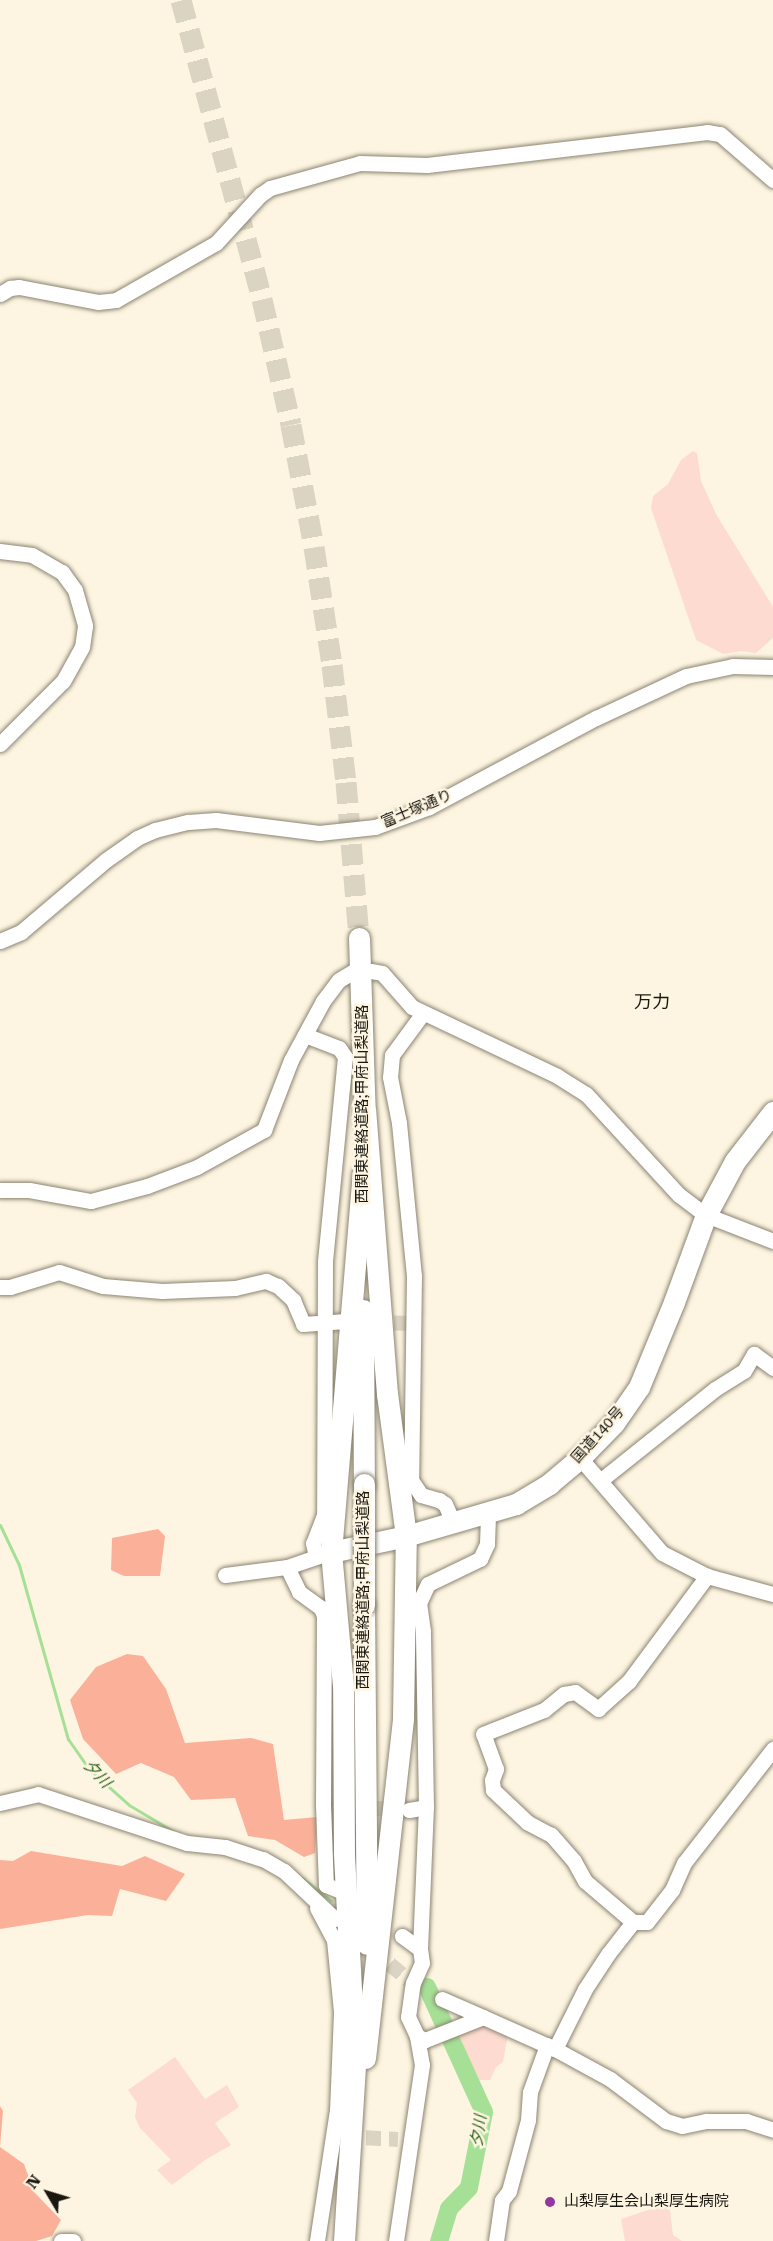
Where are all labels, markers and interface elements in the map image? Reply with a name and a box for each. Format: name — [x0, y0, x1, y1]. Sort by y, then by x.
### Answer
street label: 富士塚通り — [379, 786, 455, 832]
district label: 万力 — [634, 991, 670, 1013]
street label: 西関東連絡道路;甲府山梨道路 — [354, 1004, 372, 1204]
street label: 国道140号 — [568, 1403, 628, 1467]
street label: 西関東連絡道路;甲府山梨道路 — [355, 1490, 373, 1690]
water label: 夕川 — [79, 1756, 115, 1792]
water label: 夕川 — [467, 2114, 491, 2148]
north arrow — [18, 2163, 78, 2223]
text: N — [22, 2171, 45, 2192]
marker: 山梨厚生会山梨厚生病院 — [541, 2193, 559, 2211]
place label: 山梨厚生会山梨厚生病院 — [564, 2193, 729, 2211]

